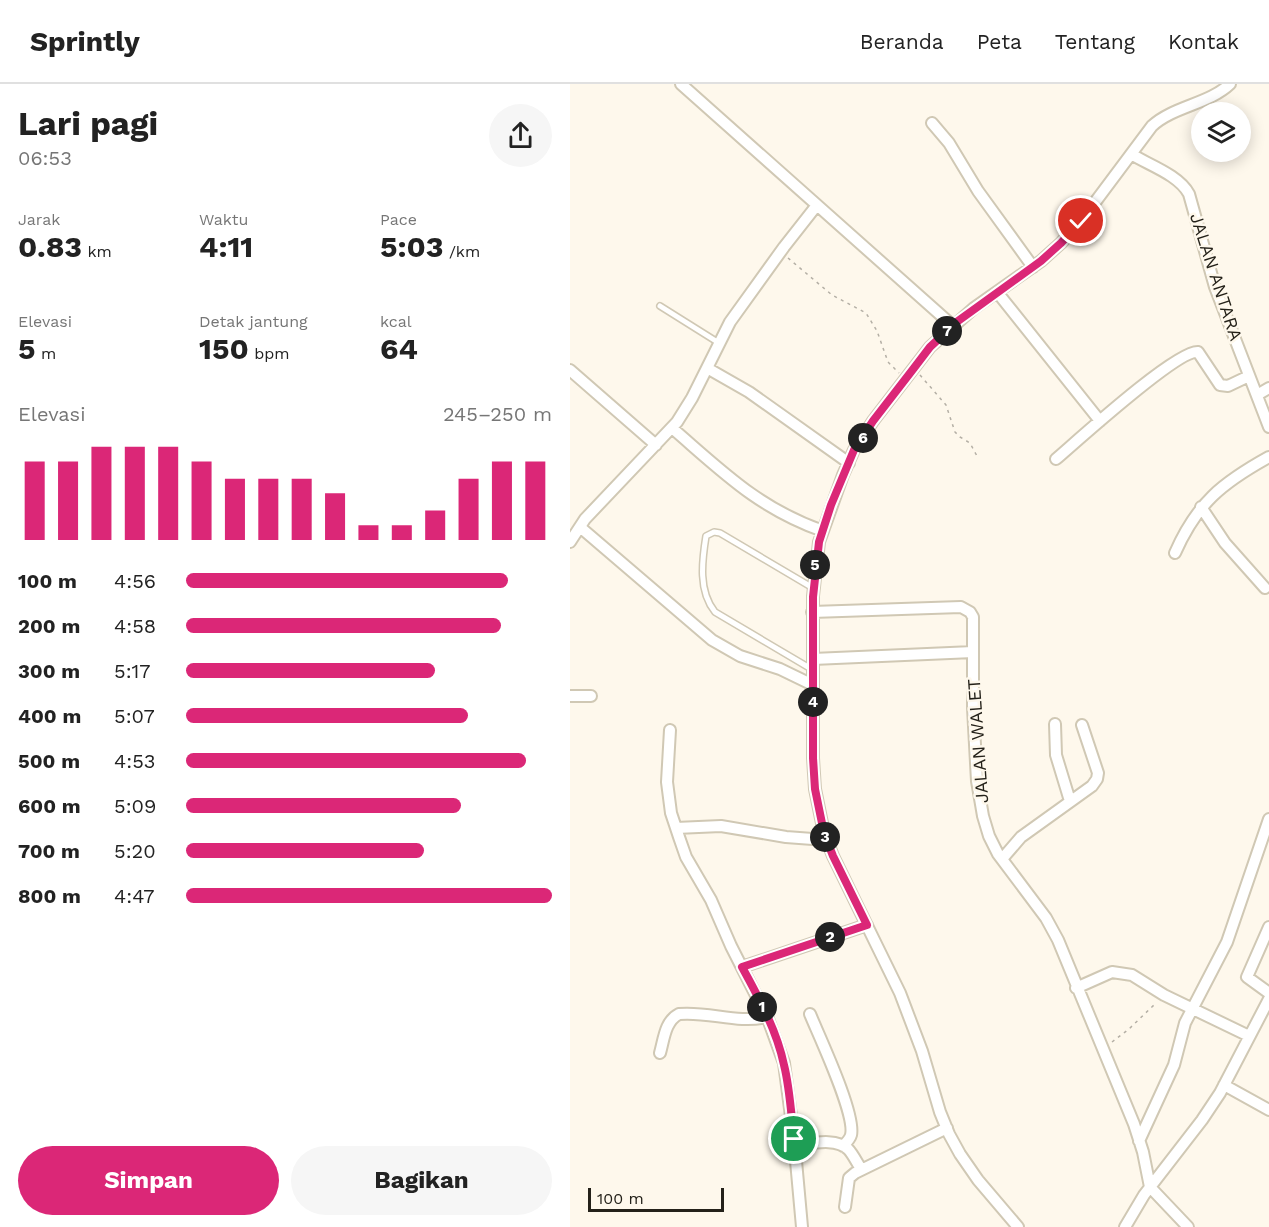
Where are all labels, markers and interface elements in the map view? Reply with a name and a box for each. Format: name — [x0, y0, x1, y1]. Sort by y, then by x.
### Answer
text: Sprintly — [30, 25, 140, 58]
text: Beranda — [860, 29, 944, 54]
text: Peta — [977, 29, 1022, 54]
text: Tentang — [1055, 29, 1135, 54]
text: Kontak — [1168, 29, 1239, 54]
map controls — [1191, 102, 1251, 162]
button: layers — [1191, 102, 1251, 162]
text: Lari pagi — [18, 104, 158, 143]
button: share — [489, 104, 552, 167]
text: 06:53 — [18, 146, 72, 170]
pin — [1055, 195, 1106, 246]
icon: check — [1064, 204, 1097, 237]
text: Jarak — [18, 210, 60, 229]
text: Waktu — [199, 210, 248, 229]
text: Pace — [380, 210, 417, 229]
street label: JALAN ANTARA — [1186, 210, 1247, 343]
text: 0.83 — [18, 229, 82, 264]
text: 4:11 — [199, 229, 253, 264]
text: 5:03 — [380, 229, 443, 264]
text: km — [82, 242, 112, 261]
text: /km — [443, 242, 480, 261]
text: Elevasi — [18, 312, 72, 331]
text: Detak jantung — [199, 312, 308, 331]
text: kcal — [380, 312, 412, 331]
pin: 7 — [932, 316, 962, 346]
text: 7 — [942, 321, 952, 340]
text: 5 — [18, 331, 36, 366]
text: 150 — [199, 331, 249, 366]
text: 64 — [380, 331, 418, 366]
text: m — [36, 344, 56, 363]
text: bpm — [249, 344, 290, 363]
text: Elevasi — [18, 402, 85, 426]
text: 245–250 m — [443, 402, 552, 426]
pin: 6 — [848, 423, 878, 453]
text: 6 — [858, 428, 868, 447]
pin: 5 — [800, 550, 830, 580]
text: 5 — [810, 555, 820, 574]
text: 100 m — [18, 569, 77, 593]
text: 4:56 — [114, 569, 156, 593]
text: 200 m — [18, 614, 80, 638]
text: 4:58 — [114, 614, 156, 638]
text: 300 m — [18, 659, 80, 683]
text: 5:17 — [114, 659, 151, 683]
street label: JALAN WALET — [963, 678, 992, 804]
pin: 4 — [798, 687, 828, 717]
text: 4 — [808, 692, 818, 711]
text: 400 m — [18, 704, 81, 728]
text: 5:07 — [114, 704, 155, 728]
text: 500 m — [18, 749, 80, 773]
text: 4:53 — [114, 749, 155, 773]
text: 600 m — [18, 794, 81, 818]
text: 5:09 — [114, 794, 156, 818]
pin: 3 — [810, 822, 840, 852]
text: 3 — [820, 827, 830, 846]
text: 700 m — [18, 839, 80, 863]
text: 5:20 — [114, 839, 156, 863]
text: 800 m — [18, 884, 81, 908]
text: 4:47 — [114, 884, 155, 908]
pin: 2 — [815, 922, 845, 952]
text: 2 — [825, 927, 835, 946]
pin: 1 — [747, 992, 777, 1022]
text: 1 — [759, 997, 765, 1016]
pin — [768, 1113, 819, 1164]
icon: arrive — [777, 1122, 810, 1155]
button: Simpan — [18, 1146, 279, 1215]
button: Bagikan — [291, 1146, 552, 1215]
scale bar — [588, 1185, 724, 1212]
text: 100 m — [597, 1189, 644, 1208]

